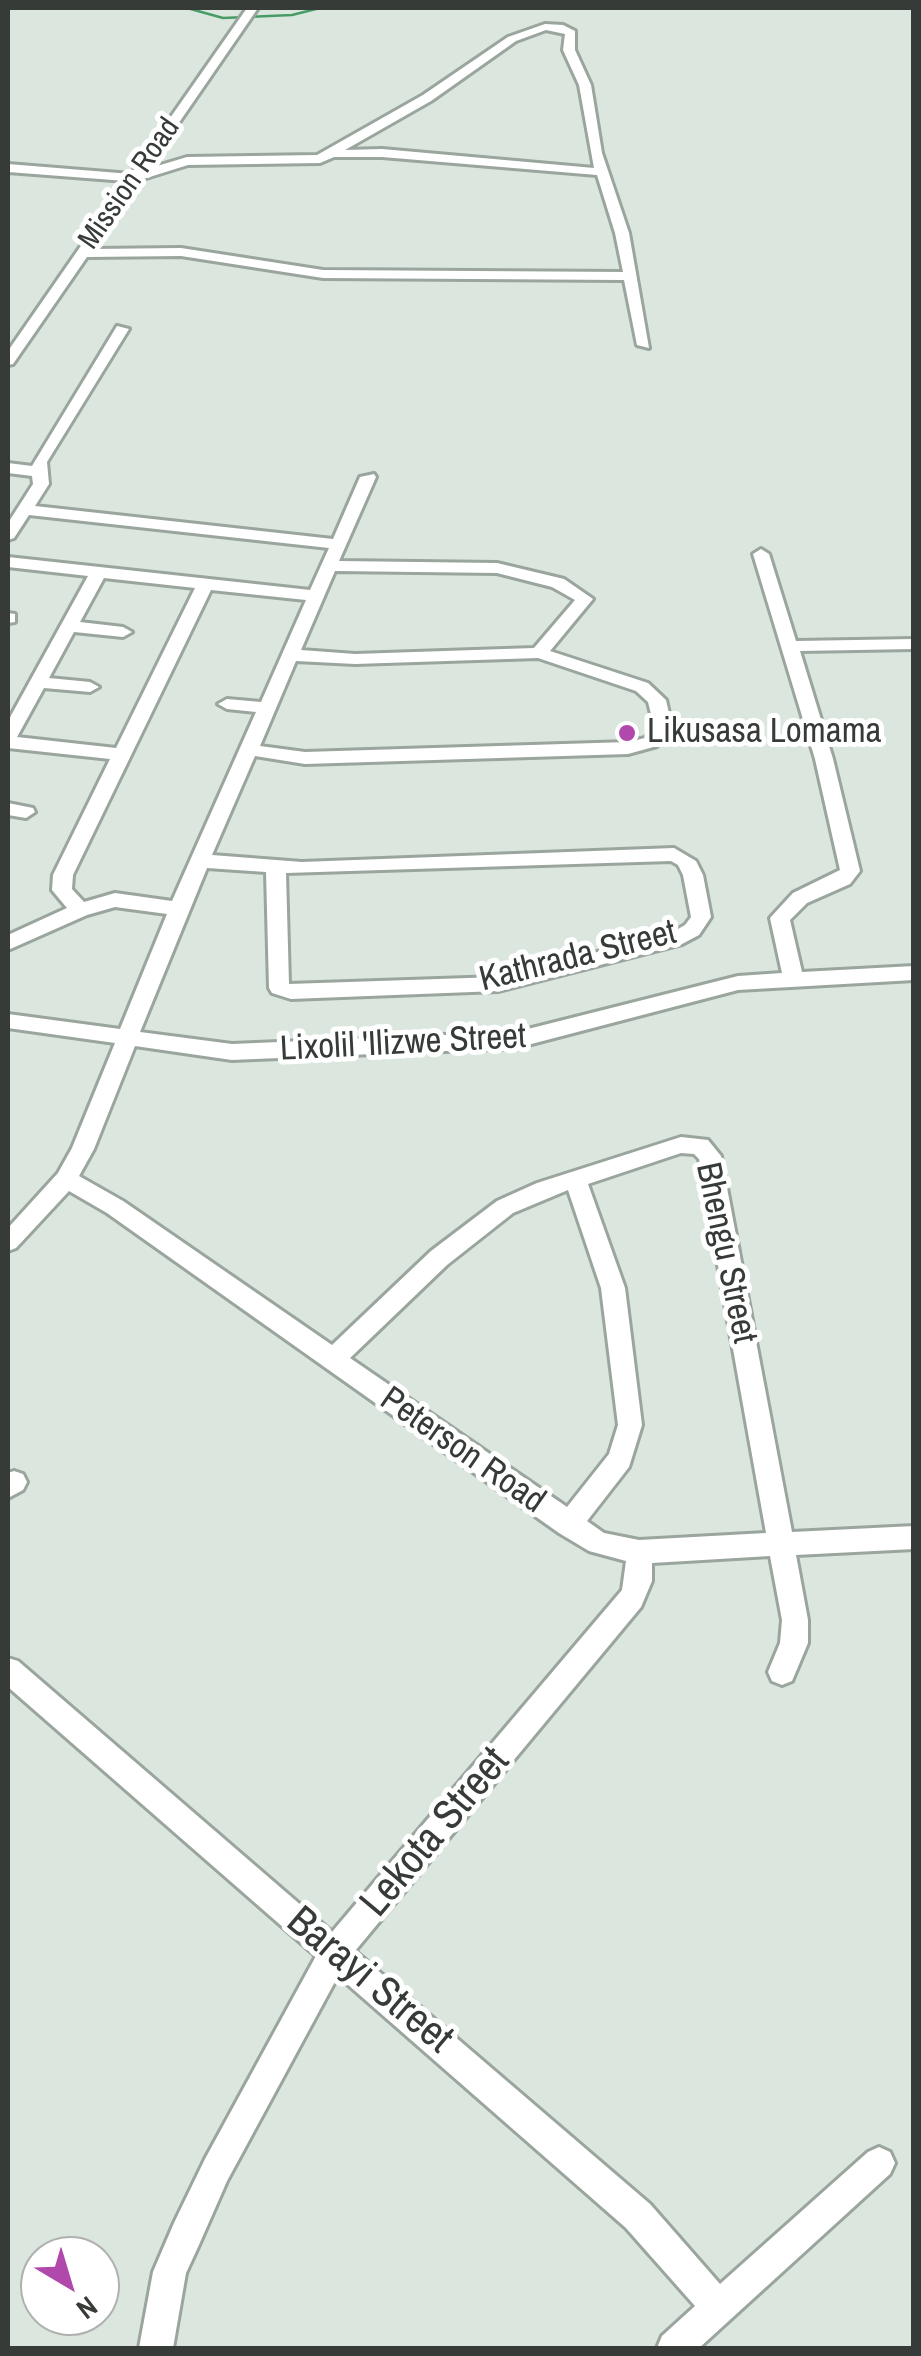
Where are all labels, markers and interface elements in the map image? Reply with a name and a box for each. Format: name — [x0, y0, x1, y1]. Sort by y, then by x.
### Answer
street label: Mission Road — [72, 112, 188, 256]
place label: Likusasa Lomama — [647, 712, 881, 754]
marker: Likusasa Lomama — [616, 722, 638, 744]
street label: Kathrada Street — [475, 912, 681, 1002]
street label: Lixolil 'Ilizwe Street — [279, 1017, 527, 1071]
street label: Bhengu Street — [685, 1159, 765, 1347]
street label: Peterson Road — [372, 1379, 552, 1523]
street label: Lekota Street — [351, 1738, 521, 1928]
street label: Barayi Street — [276, 1897, 462, 2065]
north arrow — [20, 2236, 120, 2336]
text: N — [69, 2288, 105, 2328]

